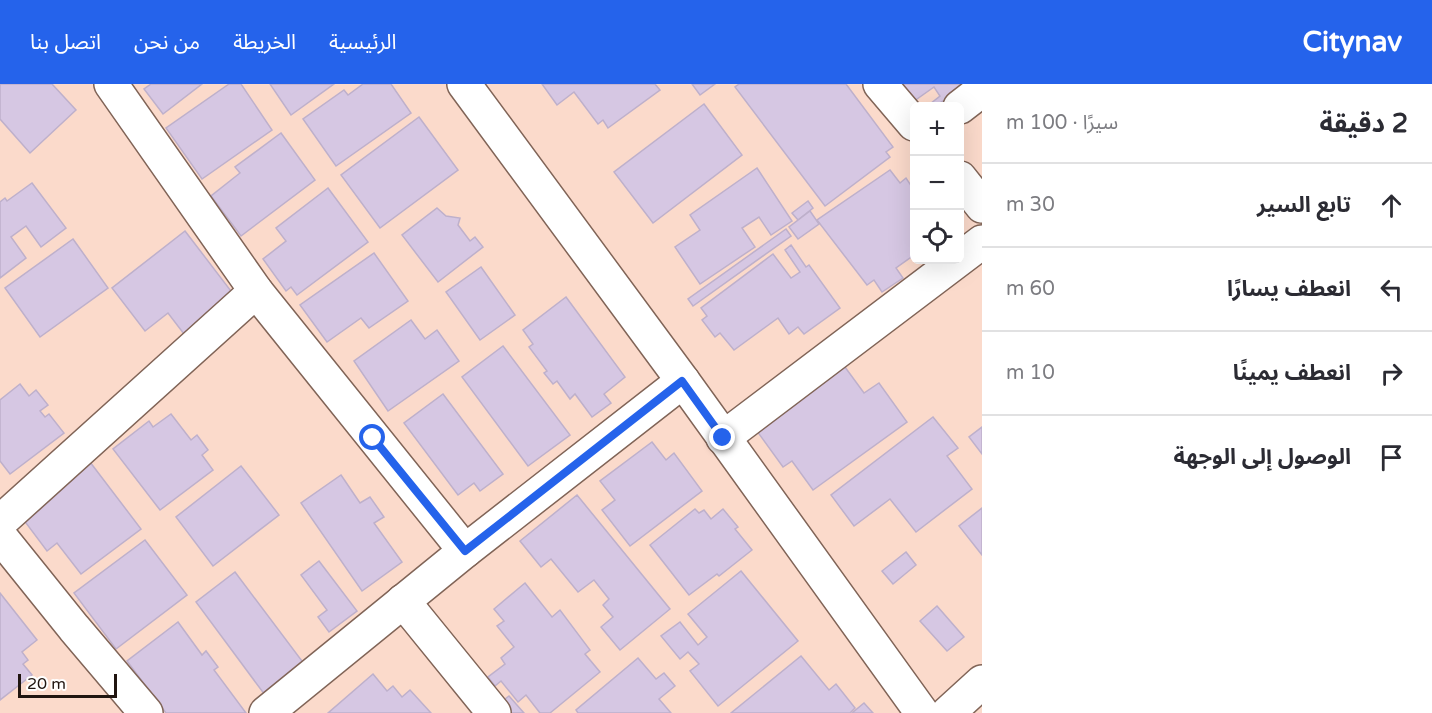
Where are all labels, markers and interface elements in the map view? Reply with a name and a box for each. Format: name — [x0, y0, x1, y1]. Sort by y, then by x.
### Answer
text: Citynav — [1303, 25, 1402, 59]
text: اتصل بنا — [30, 30, 101, 55]
text: من نحن — [134, 30, 200, 55]
text: الخريطة — [233, 30, 296, 55]
text: الرئيسية — [329, 30, 397, 55]
map controls — [910, 102, 964, 264]
button: + — [910, 102, 964, 156]
text: 2 دقيقة — [1319, 108, 1408, 139]
text: سيرًا · 100 m — [1006, 111, 1118, 135]
button: − — [910, 156, 964, 210]
icon: ahead — [1375, 189, 1408, 222]
text: تابع السير — [1257, 192, 1351, 218]
text: 30 m — [1006, 193, 1055, 217]
button: locate — [910, 210, 964, 264]
icon: left — [1375, 273, 1408, 306]
text: انعطف يسارًا — [1227, 276, 1351, 302]
text: 60 m — [1006, 277, 1055, 301]
icon: right — [1375, 357, 1408, 390]
text: انعطف يمينًا — [1233, 360, 1351, 386]
text: 10 m — [1006, 361, 1055, 385]
route start — [359, 424, 385, 450]
route end — [709, 424, 735, 450]
icon: arrive — [1375, 441, 1408, 474]
text: الوصول إلى الوجهة — [1173, 444, 1351, 470]
scale bar — [18, 671, 117, 698]
text: 20 m — [27, 674, 66, 694]

